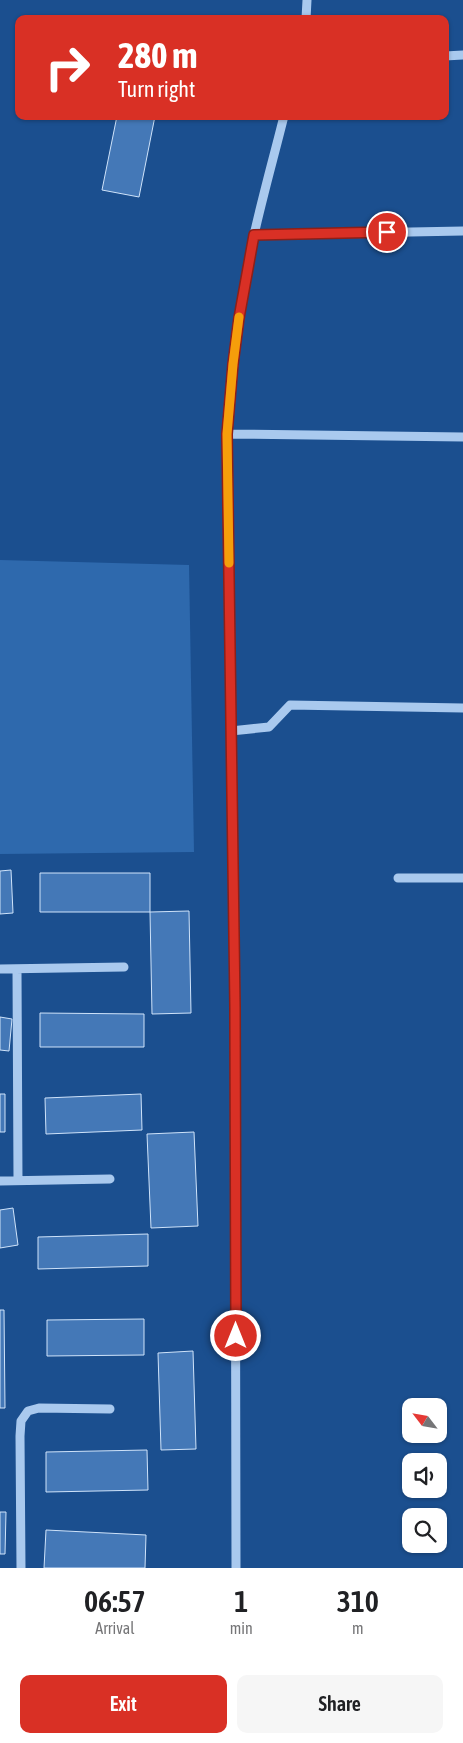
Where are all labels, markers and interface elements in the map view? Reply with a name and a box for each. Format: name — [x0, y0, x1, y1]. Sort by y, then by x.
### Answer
icon: right — [35, 35, 100, 100]
text: 280 m — [118, 35, 197, 75]
text: Turn right — [118, 76, 195, 102]
pin — [366, 211, 408, 253]
icon: arrive — [373, 218, 401, 246]
position arrow — [209, 1309, 261, 1361]
north arrow — [402, 1398, 448, 1442]
map controls — [402, 1398, 447, 1553]
button: sound — [402, 1453, 447, 1498]
button: search — [402, 1508, 447, 1553]
text: 06:57 — [84, 1584, 146, 1618]
text: 1 — [234, 1584, 248, 1618]
text: 310 — [337, 1584, 379, 1618]
text: Arrival — [95, 1619, 134, 1637]
text: min — [230, 1619, 253, 1637]
text: m — [352, 1619, 364, 1637]
button: Exit — [20, 1675, 227, 1733]
button: Share — [237, 1675, 443, 1733]

